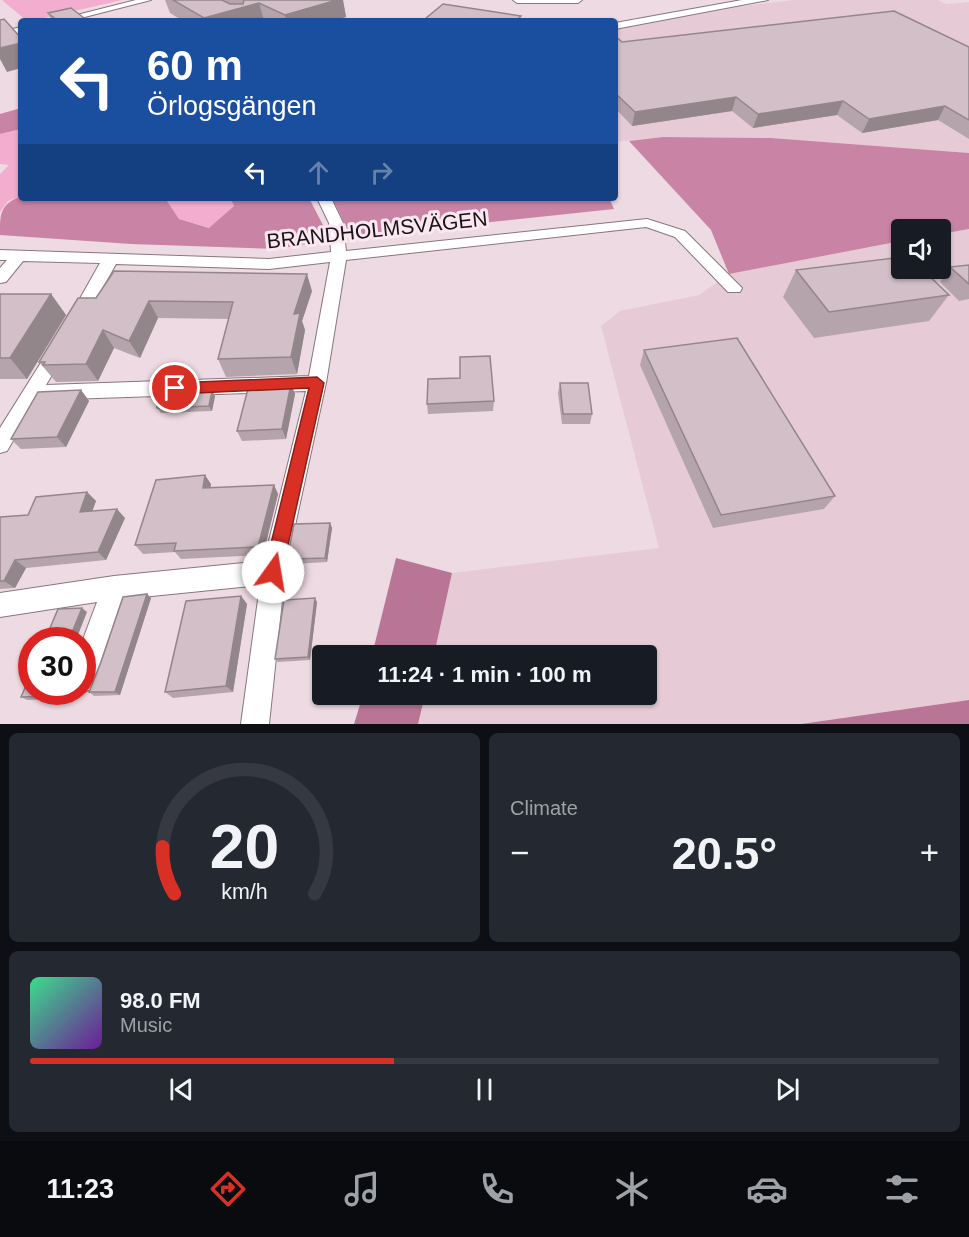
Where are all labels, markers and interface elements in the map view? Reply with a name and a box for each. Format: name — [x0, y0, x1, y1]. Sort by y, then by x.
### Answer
icon: left — [48, 42, 126, 120]
text: 60 m — [147, 42, 243, 89]
text: Örlogsgängen — [147, 91, 317, 121]
icon: left — [239, 156, 272, 189]
icon: ahead — [302, 156, 335, 189]
icon: right — [365, 156, 398, 189]
street label: BRANDHOLMSVÄGEN — [265, 206, 488, 253]
map controls — [891, 219, 951, 279]
button: sound — [891, 219, 951, 279]
pin — [149, 362, 200, 413]
icon: arrive — [158, 371, 191, 404]
position arrow — [241, 540, 305, 604]
speed limit sign: 30 — [18, 627, 96, 705]
text: 11:24 · 1 min · 100 m — [378, 662, 592, 687]
text: Climate — [510, 797, 578, 819]
text: 20 — [210, 812, 279, 881]
text: 20.5° — [672, 828, 777, 879]
text: − — [510, 834, 529, 871]
text: + — [920, 834, 939, 871]
text: km/h — [221, 881, 268, 905]
text: 98.0 FM — [120, 988, 201, 1013]
text: Music — [120, 1014, 172, 1036]
icon: previous — [165, 1073, 198, 1106]
icon: pause — [468, 1073, 501, 1106]
icon: next — [771, 1073, 804, 1106]
icon: directions — [207, 1168, 249, 1210]
icon: music — [341, 1168, 383, 1210]
icon: phone — [476, 1168, 518, 1210]
icon: climate — [611, 1168, 653, 1210]
icon: car — [746, 1168, 788, 1210]
icon: filters — [881, 1168, 923, 1210]
text: 11:23 — [46, 1174, 114, 1204]

